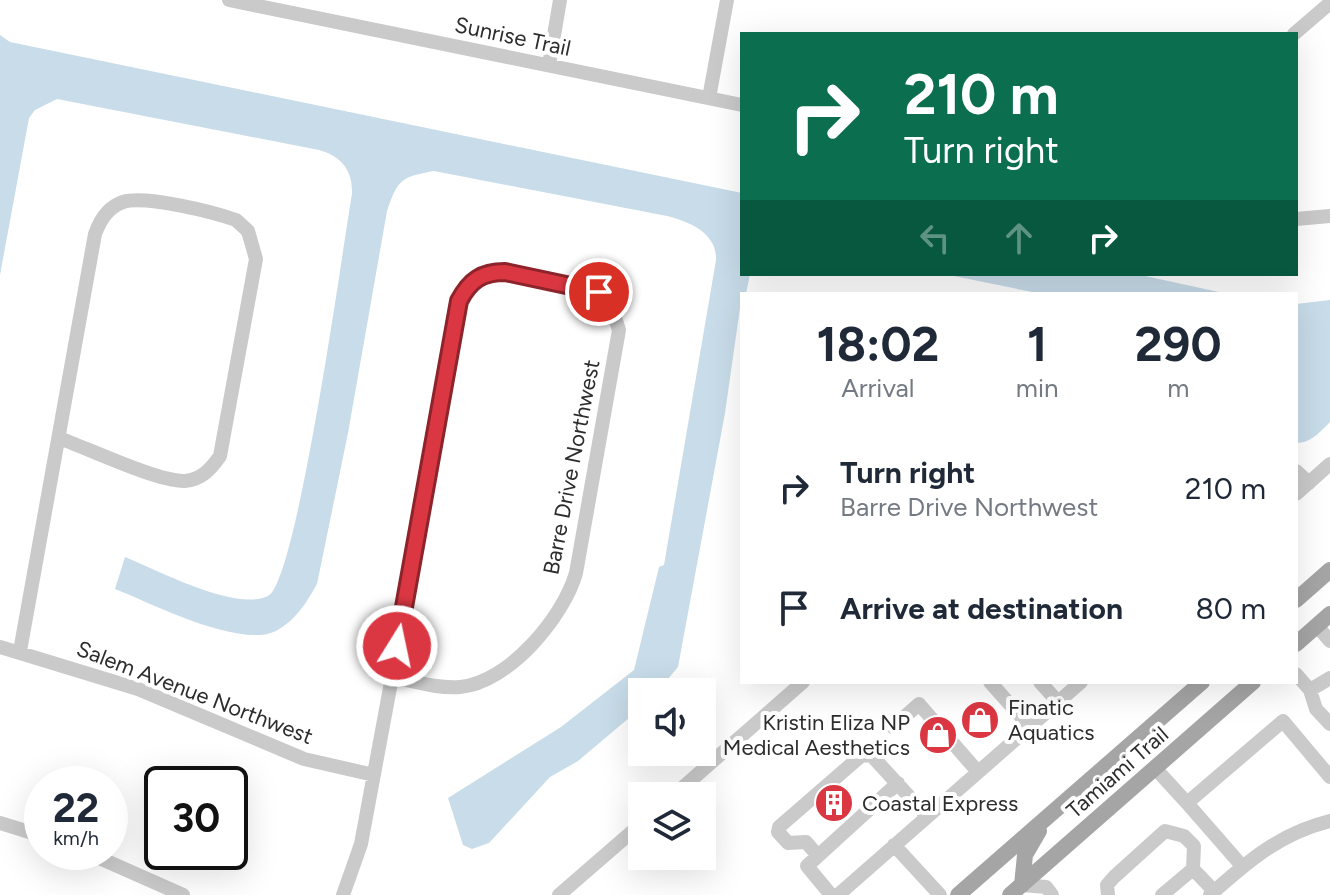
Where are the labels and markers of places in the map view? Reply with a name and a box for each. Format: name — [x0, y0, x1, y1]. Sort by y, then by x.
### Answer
pin — [565, 258, 633, 326]
place label: Finatic Aquatics — [1008, 694, 1095, 746]
shop icon: Finatic Aquatics — [959, 699, 1001, 741]
place label: Kristin Eliza NP Medical Aesthetics — [723, 709, 910, 761]
shop icon: Kristin Eliza NP Medical Aesthetics — [917, 714, 959, 756]
building icon: Coastal Express — [813, 782, 855, 824]
place label: Coastal Express — [862, 790, 1018, 817]

